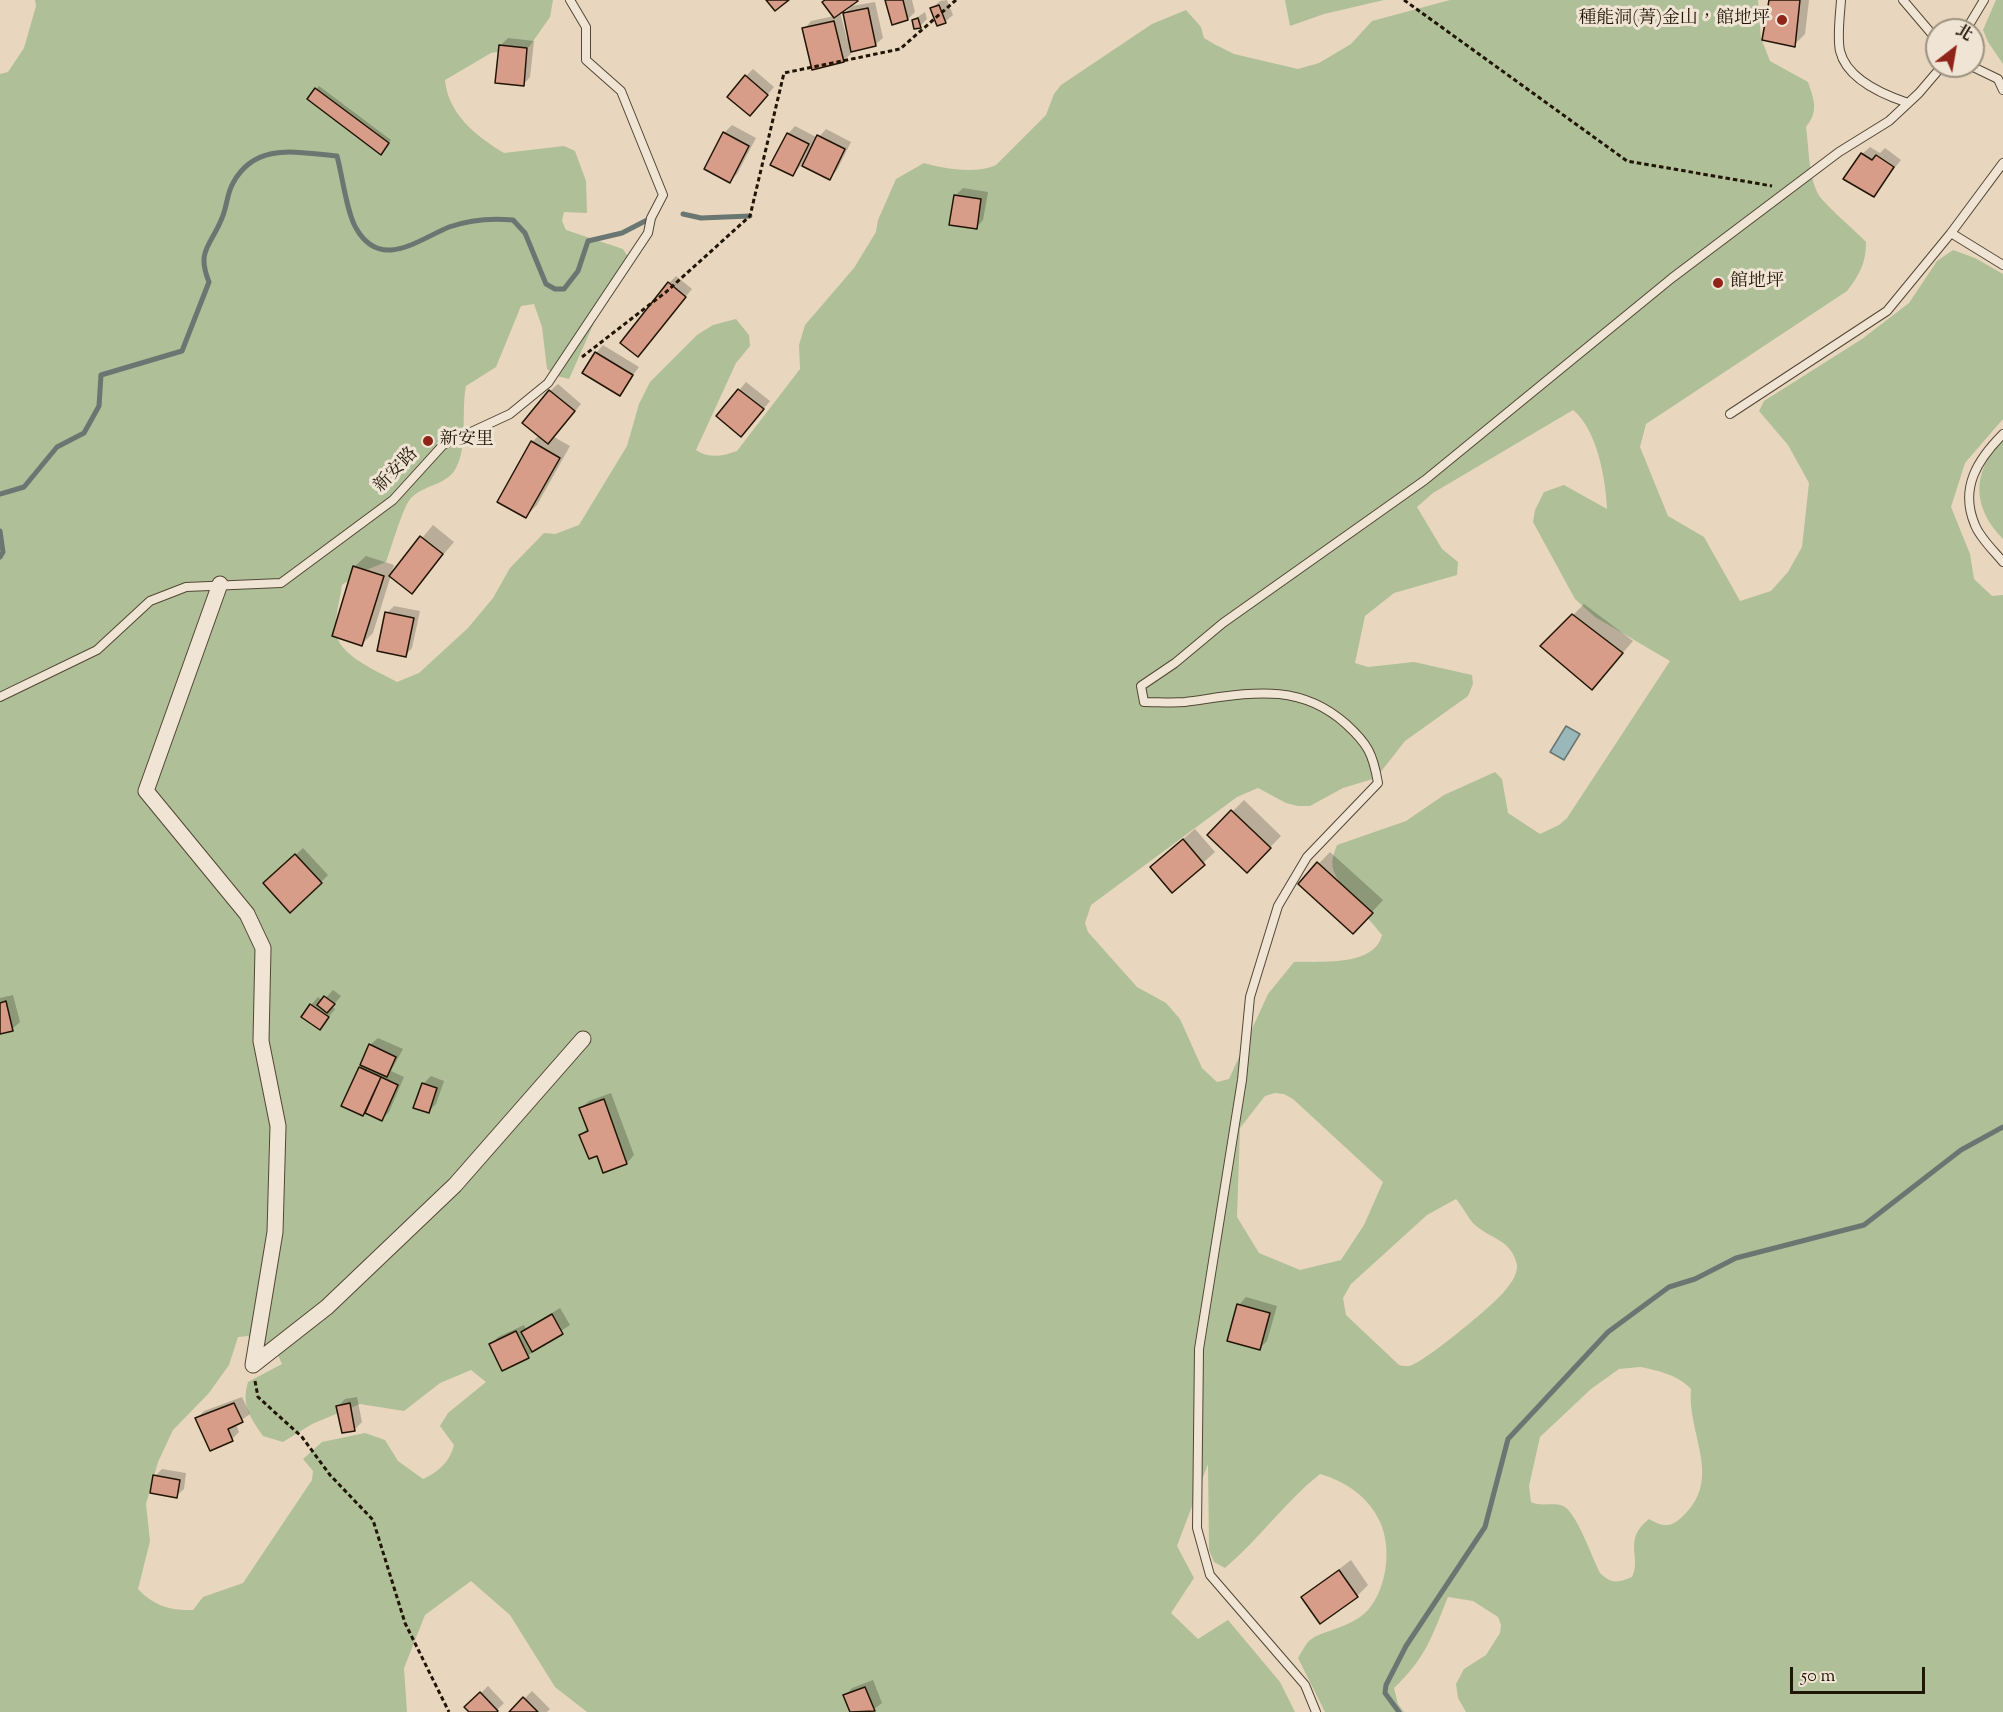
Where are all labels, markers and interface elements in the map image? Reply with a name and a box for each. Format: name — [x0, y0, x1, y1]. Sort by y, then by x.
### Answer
place label: 種能洞(菁)金山，館地坪 — [1578, 9, 1770, 31]
marker: 種能洞(菁)金山，館地坪 — [1775, 13, 1789, 27]
north arrow — [1925, 18, 1985, 78]
text: 北 — [1951, 20, 1976, 48]
place label: 館地坪 — [1730, 272, 1784, 294]
marker: 館地坪 — [1711, 276, 1725, 290]
place label: 新安里 — [440, 430, 494, 452]
marker: 新安里 — [421, 434, 435, 448]
street label: 新安路 — [370, 444, 424, 498]
scale bar — [1793, 1655, 1928, 1693]
text: 50 m — [1801, 1664, 1835, 1690]

